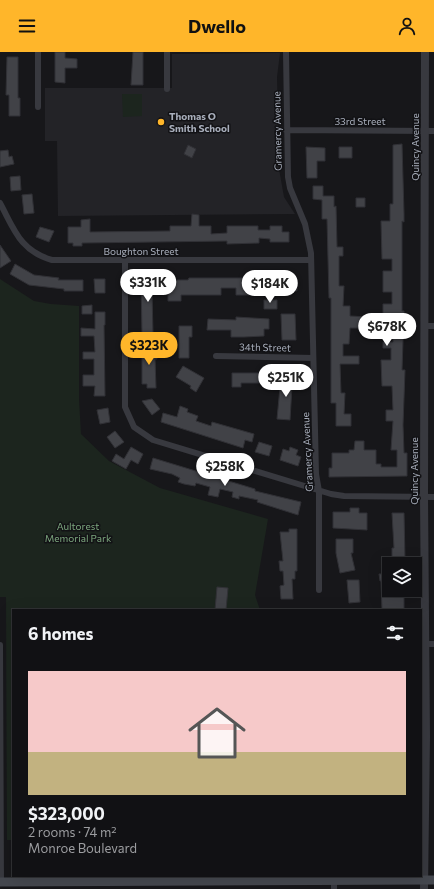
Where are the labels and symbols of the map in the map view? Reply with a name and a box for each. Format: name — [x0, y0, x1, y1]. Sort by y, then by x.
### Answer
street label: Gramercy Avenue — [270, 91, 284, 171]
place label: Thomas O Smith School — [169, 110, 230, 134]
street label: Quincy Avenue — [409, 113, 421, 181]
street label: 33rd Street — [334, 115, 386, 127]
marker: Thomas O Smith School — [156, 117, 166, 127]
street label: Boughton Street — [103, 245, 179, 257]
pin: $331K — [120, 269, 176, 303]
pin: $184K — [242, 270, 298, 304]
pin: $678K — [359, 313, 415, 347]
pin: $323K — [121, 332, 177, 366]
street label: 34th Street — [239, 341, 291, 353]
pin: $251K — [258, 364, 314, 398]
street label: Gramercy Avenue — [299, 412, 315, 492]
street label: Quincy Avenue — [408, 437, 420, 505]
pin: $258K — [197, 453, 253, 487]
park label: Aultorest Memorial Park — [45, 520, 112, 544]

